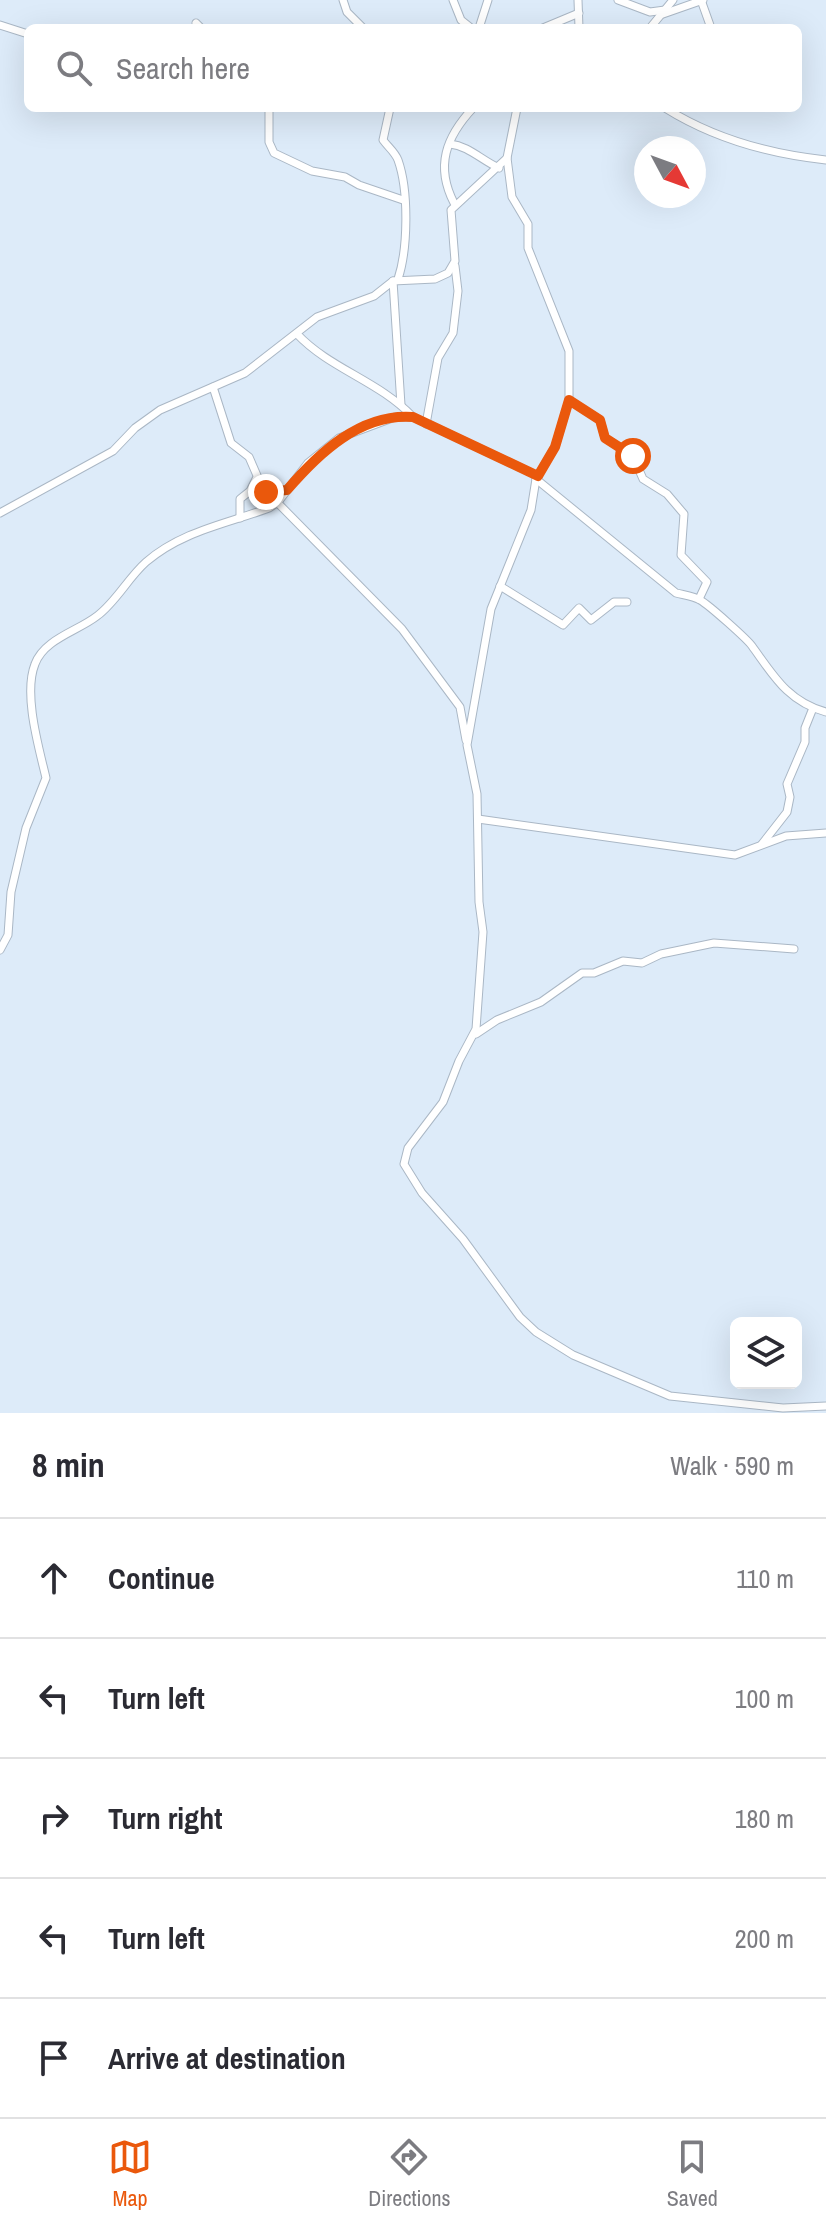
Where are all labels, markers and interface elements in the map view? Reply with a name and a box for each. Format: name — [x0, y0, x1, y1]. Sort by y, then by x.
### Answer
search box — [24, 24, 802, 112]
icon: search — [52, 46, 96, 90]
text: Search here — [116, 48, 250, 88]
north arrow — [634, 136, 706, 208]
route start — [615, 438, 651, 474]
route end — [248, 474, 284, 510]
map controls — [730, 1317, 802, 1389]
button: layers — [730, 1317, 802, 1389]
text: 8 min — [32, 1442, 105, 1488]
text: Walk · 590 m — [670, 1448, 794, 1483]
icon: ahead — [32, 1556, 76, 1600]
text: Continue — [108, 1558, 215, 1598]
text: 110 m — [736, 1561, 794, 1596]
icon: left — [32, 1676, 76, 1720]
text: Turn left — [108, 1678, 205, 1718]
text: 100 m — [735, 1681, 794, 1716]
icon: right — [32, 1796, 76, 1840]
text: Turn right — [108, 1798, 222, 1838]
text: 180 m — [735, 1801, 794, 1836]
icon: left — [32, 1916, 76, 1960]
text: Turn left — [108, 1918, 205, 1958]
text: 200 m — [735, 1921, 794, 1956]
icon: arrive — [32, 2036, 76, 2080]
text: Arrive at destination — [108, 2038, 346, 2078]
tab: Map — [108, 2135, 152, 2213]
tab: Directions — [368, 2135, 451, 2213]
tab: Saved — [667, 2135, 718, 2213]

